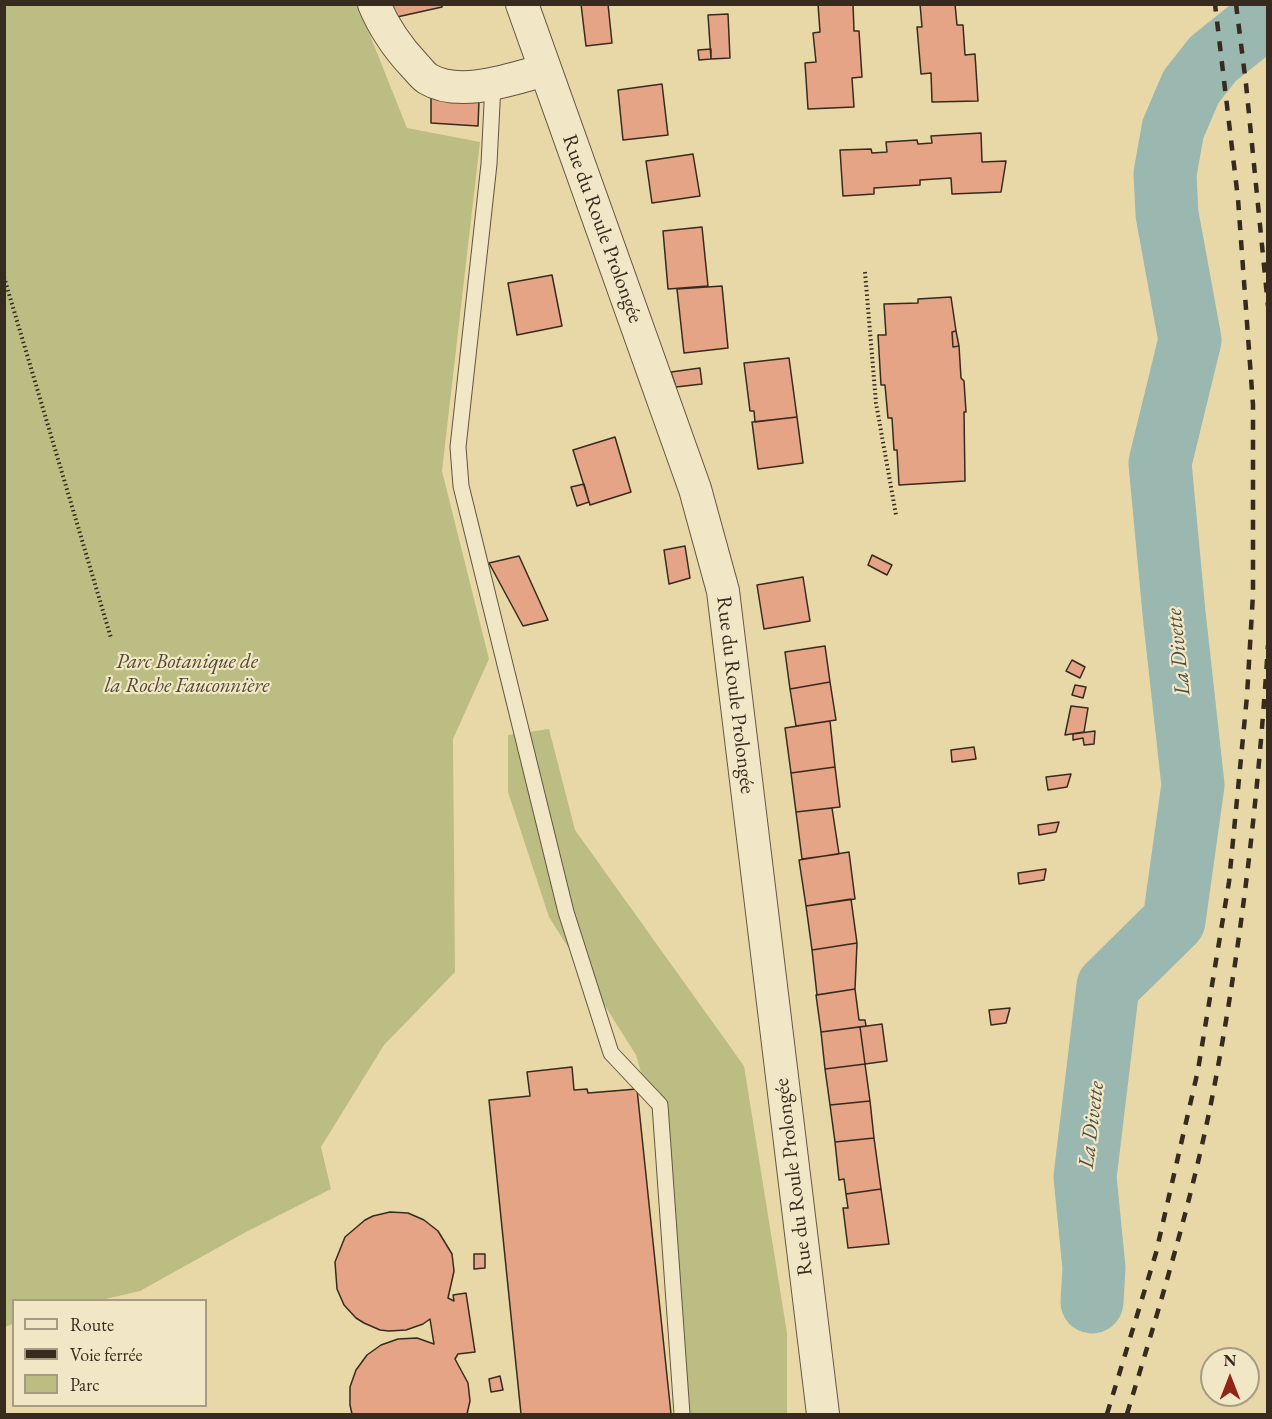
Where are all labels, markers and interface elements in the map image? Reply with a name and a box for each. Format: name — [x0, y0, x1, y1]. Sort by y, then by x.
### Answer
street label: Rue du Roule Prolongée — [556, 131, 648, 327]
street label: Rue du Roule Prolongée — [710, 595, 760, 795]
water label: La Divette — [1161, 607, 1197, 697]
park label: Parc Botanique de la Roche Fauconnière — [105, 649, 269, 699]
street label: Rue du Roule Prolongée — [769, 1077, 819, 1277]
water label: La Divette — [1074, 1080, 1110, 1170]
legend — [12, 1299, 207, 1407]
text: Route — [70, 1313, 114, 1336]
text: Voie ferrée — [70, 1343, 142, 1366]
north arrow — [1200, 1347, 1260, 1407]
text: N — [1224, 1350, 1236, 1371]
text: Parc — [70, 1373, 100, 1396]

